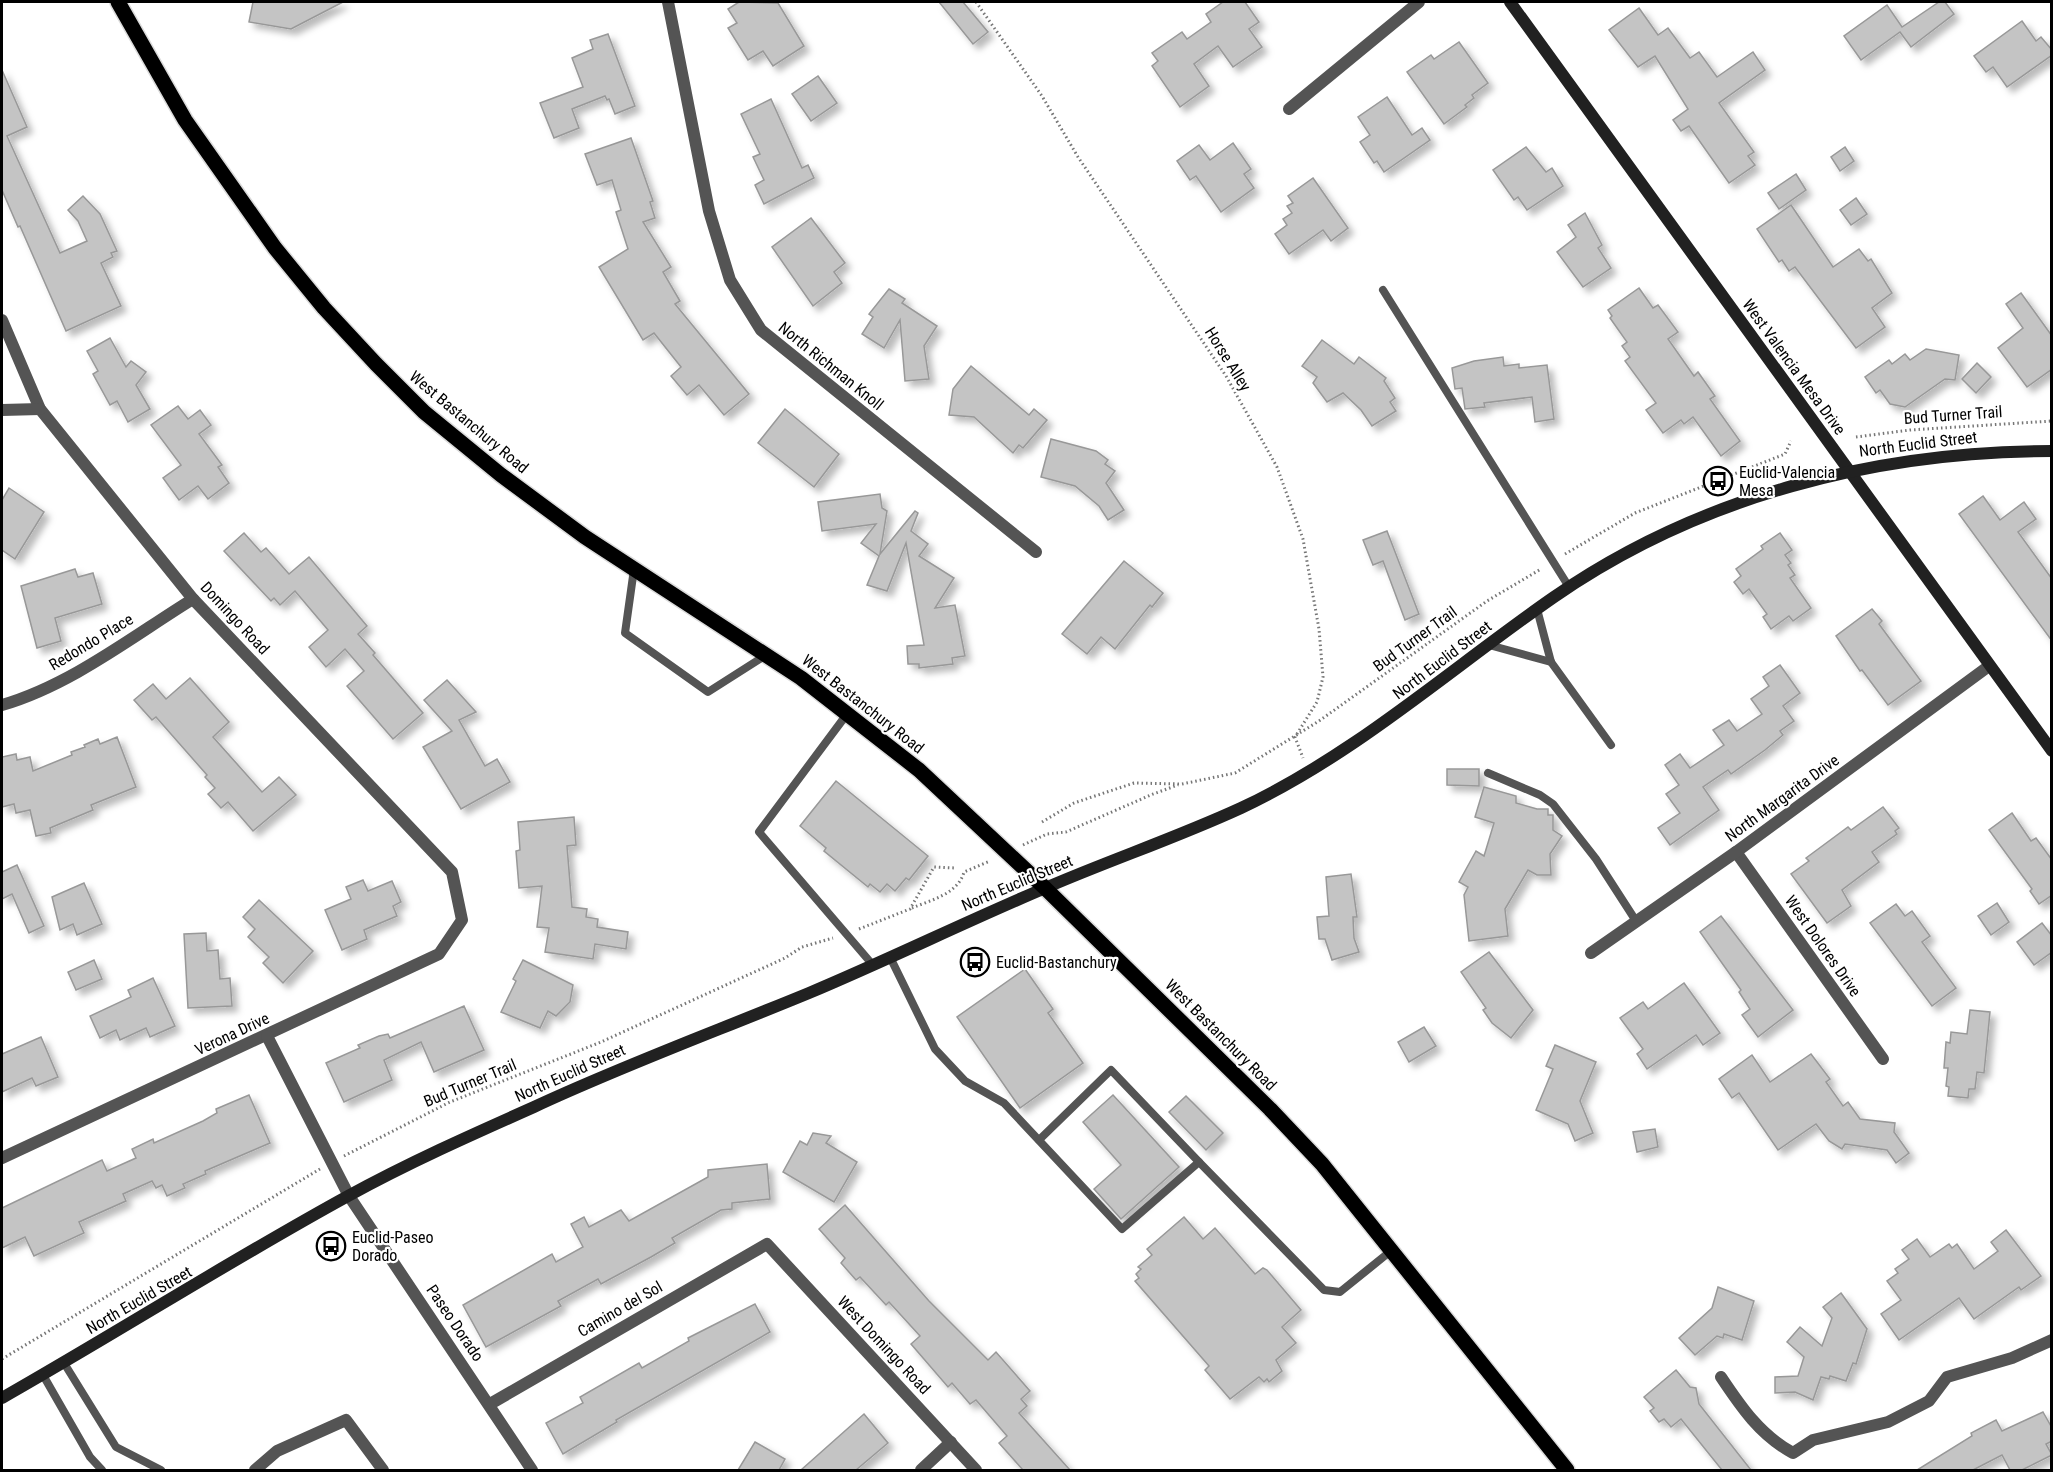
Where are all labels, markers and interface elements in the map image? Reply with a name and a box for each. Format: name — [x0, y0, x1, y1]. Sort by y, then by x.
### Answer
street label: West Valencia Mesa Drive — [1738, 296, 1850, 438]
street label: North Richman Knoll — [775, 318, 887, 414]
street label: Horse Alley — [1201, 323, 1255, 395]
street label: West Bastanchury Road — [406, 367, 532, 477]
street label: Bud Turner Trail — [1903, 402, 2003, 428]
street label: North Euclid Street — [1858, 427, 1978, 461]
place label: Euclid-Valencia Mesa — [1739, 463, 1835, 500]
bus stop icon: Euclid-Valencia Mesa — [1702, 465, 1734, 497]
street label: Domingo Road — [197, 578, 273, 658]
street label: Bud Turner Trail — [1369, 602, 1461, 676]
street label: Redondo Place — [46, 610, 136, 674]
street label: North Euclid Street — [1389, 617, 1495, 703]
street label: West Bastanchury Road — [798, 651, 928, 757]
street label: North Margarita Drive — [1721, 750, 1843, 846]
street label: North Euclid Street — [959, 851, 1076, 915]
street label: West Dolores Drive — [1781, 892, 1865, 1000]
bus stop icon: Euclid-Bastanchury — [959, 946, 991, 978]
place label: Euclid-Bastanchury — [996, 953, 1117, 972]
street label: West Bastanchury Road — [1161, 975, 1281, 1095]
street label: Verona Drive — [192, 1009, 272, 1059]
street label: North Euclid Street — [512, 1040, 628, 1106]
street label: Bud Turner Trail — [421, 1055, 519, 1111]
place label: Euclid-Paseo Dorado — [352, 1228, 433, 1265]
bus stop icon: Euclid-Paseo Dorado — [315, 1230, 347, 1262]
street label: North Euclid Street — [83, 1262, 195, 1338]
street label: Camino del Sol — [574, 1277, 666, 1341]
street label: Paseo Dorado — [422, 1281, 488, 1365]
street label: West Domingo Road — [834, 1292, 934, 1398]

